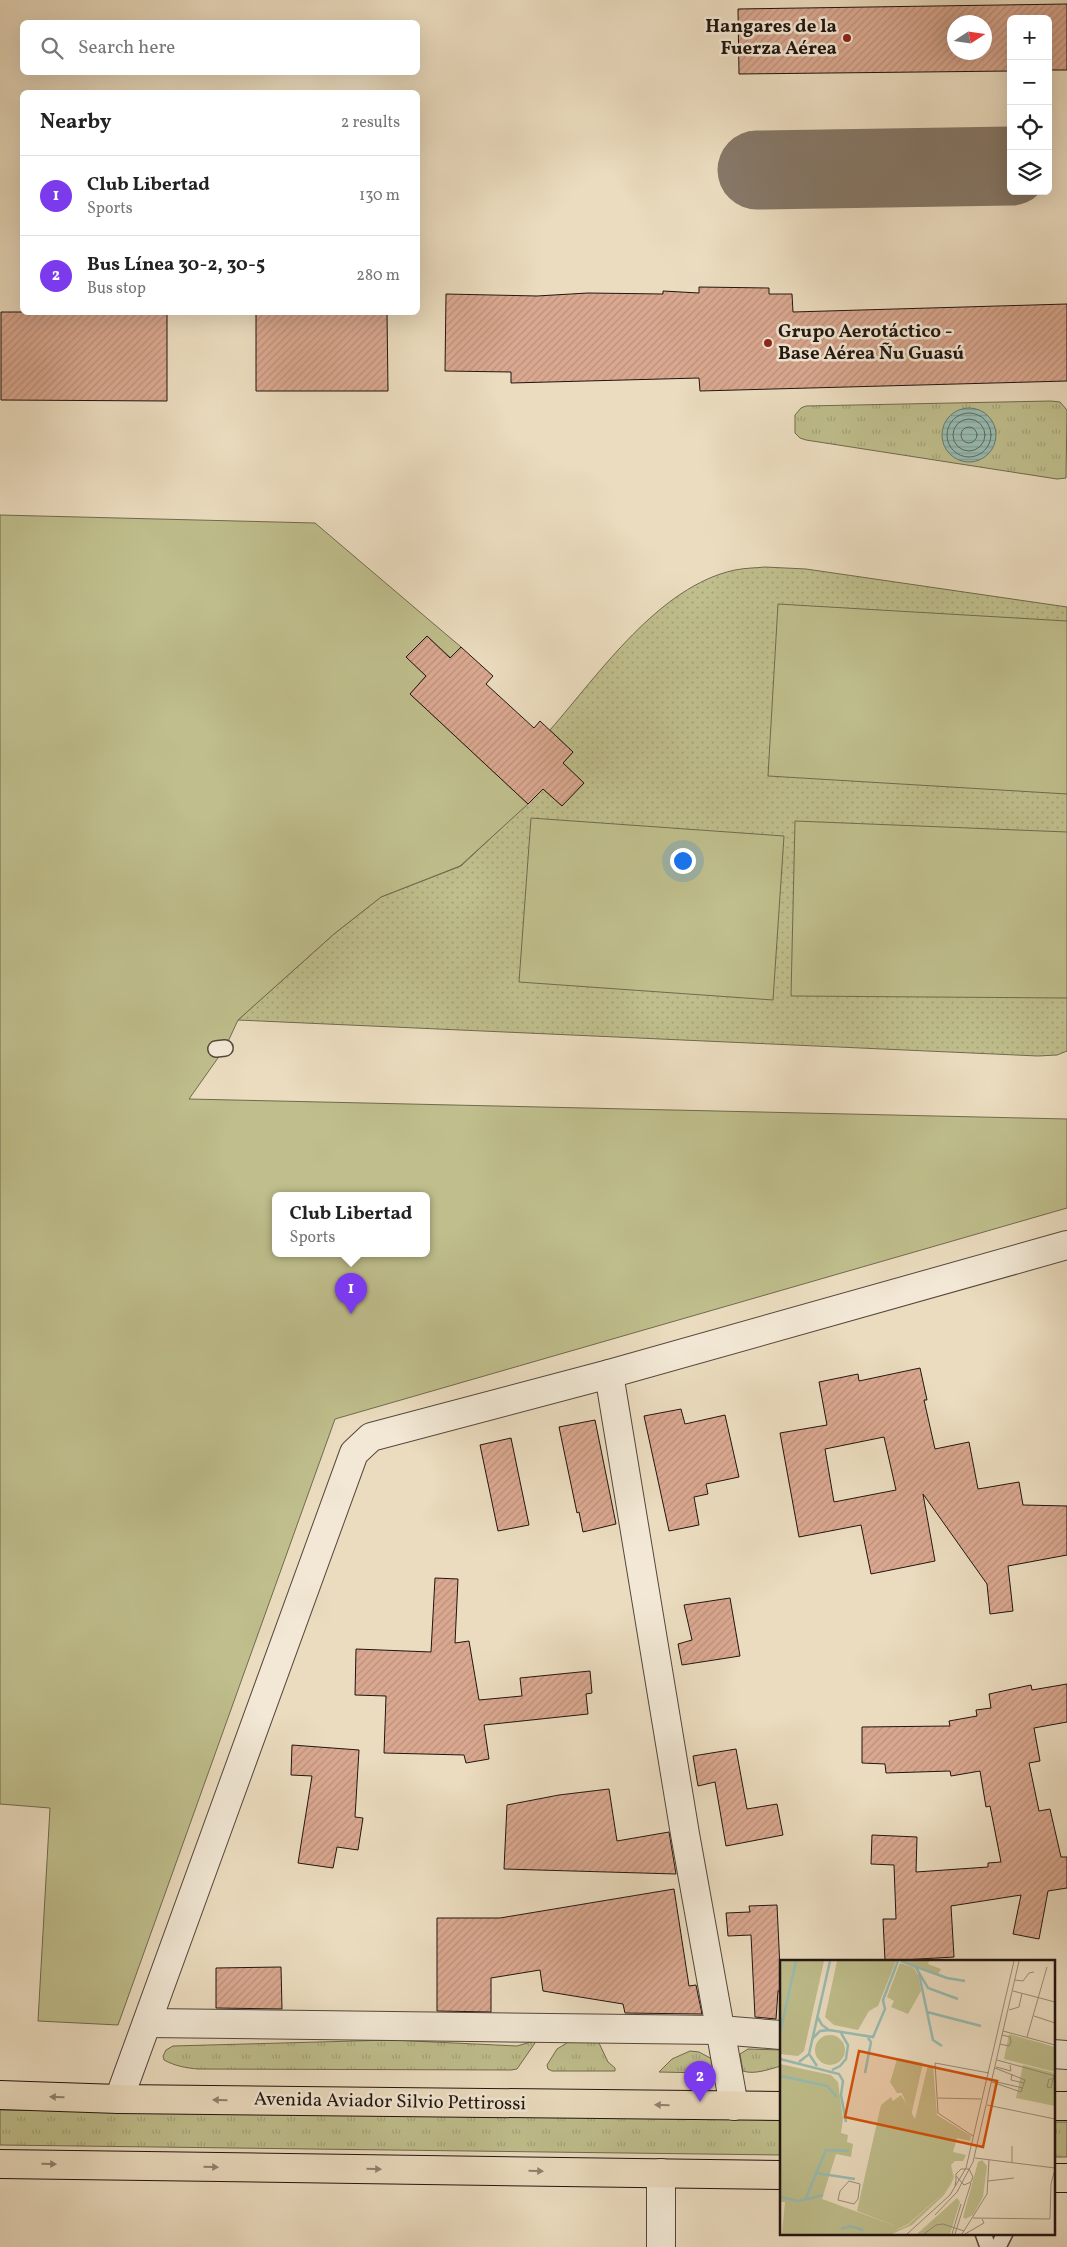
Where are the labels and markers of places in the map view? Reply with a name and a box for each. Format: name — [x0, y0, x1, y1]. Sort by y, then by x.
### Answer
place label: Hangares de la Fuerza Aérea — [705, 14, 837, 62]
marker: Hangares de la Fuerza Aérea — [841, 32, 853, 44]
place label: Grupo Aerotáctico - Base Aérea Ñu Guasú — [778, 319, 965, 367]
marker: Grupo Aerotáctico - Base Aérea Ñu Guasú — [762, 337, 774, 349]
pin: 1 — [335, 1273, 367, 1314]
pin: 2 — [684, 2061, 716, 2102]

